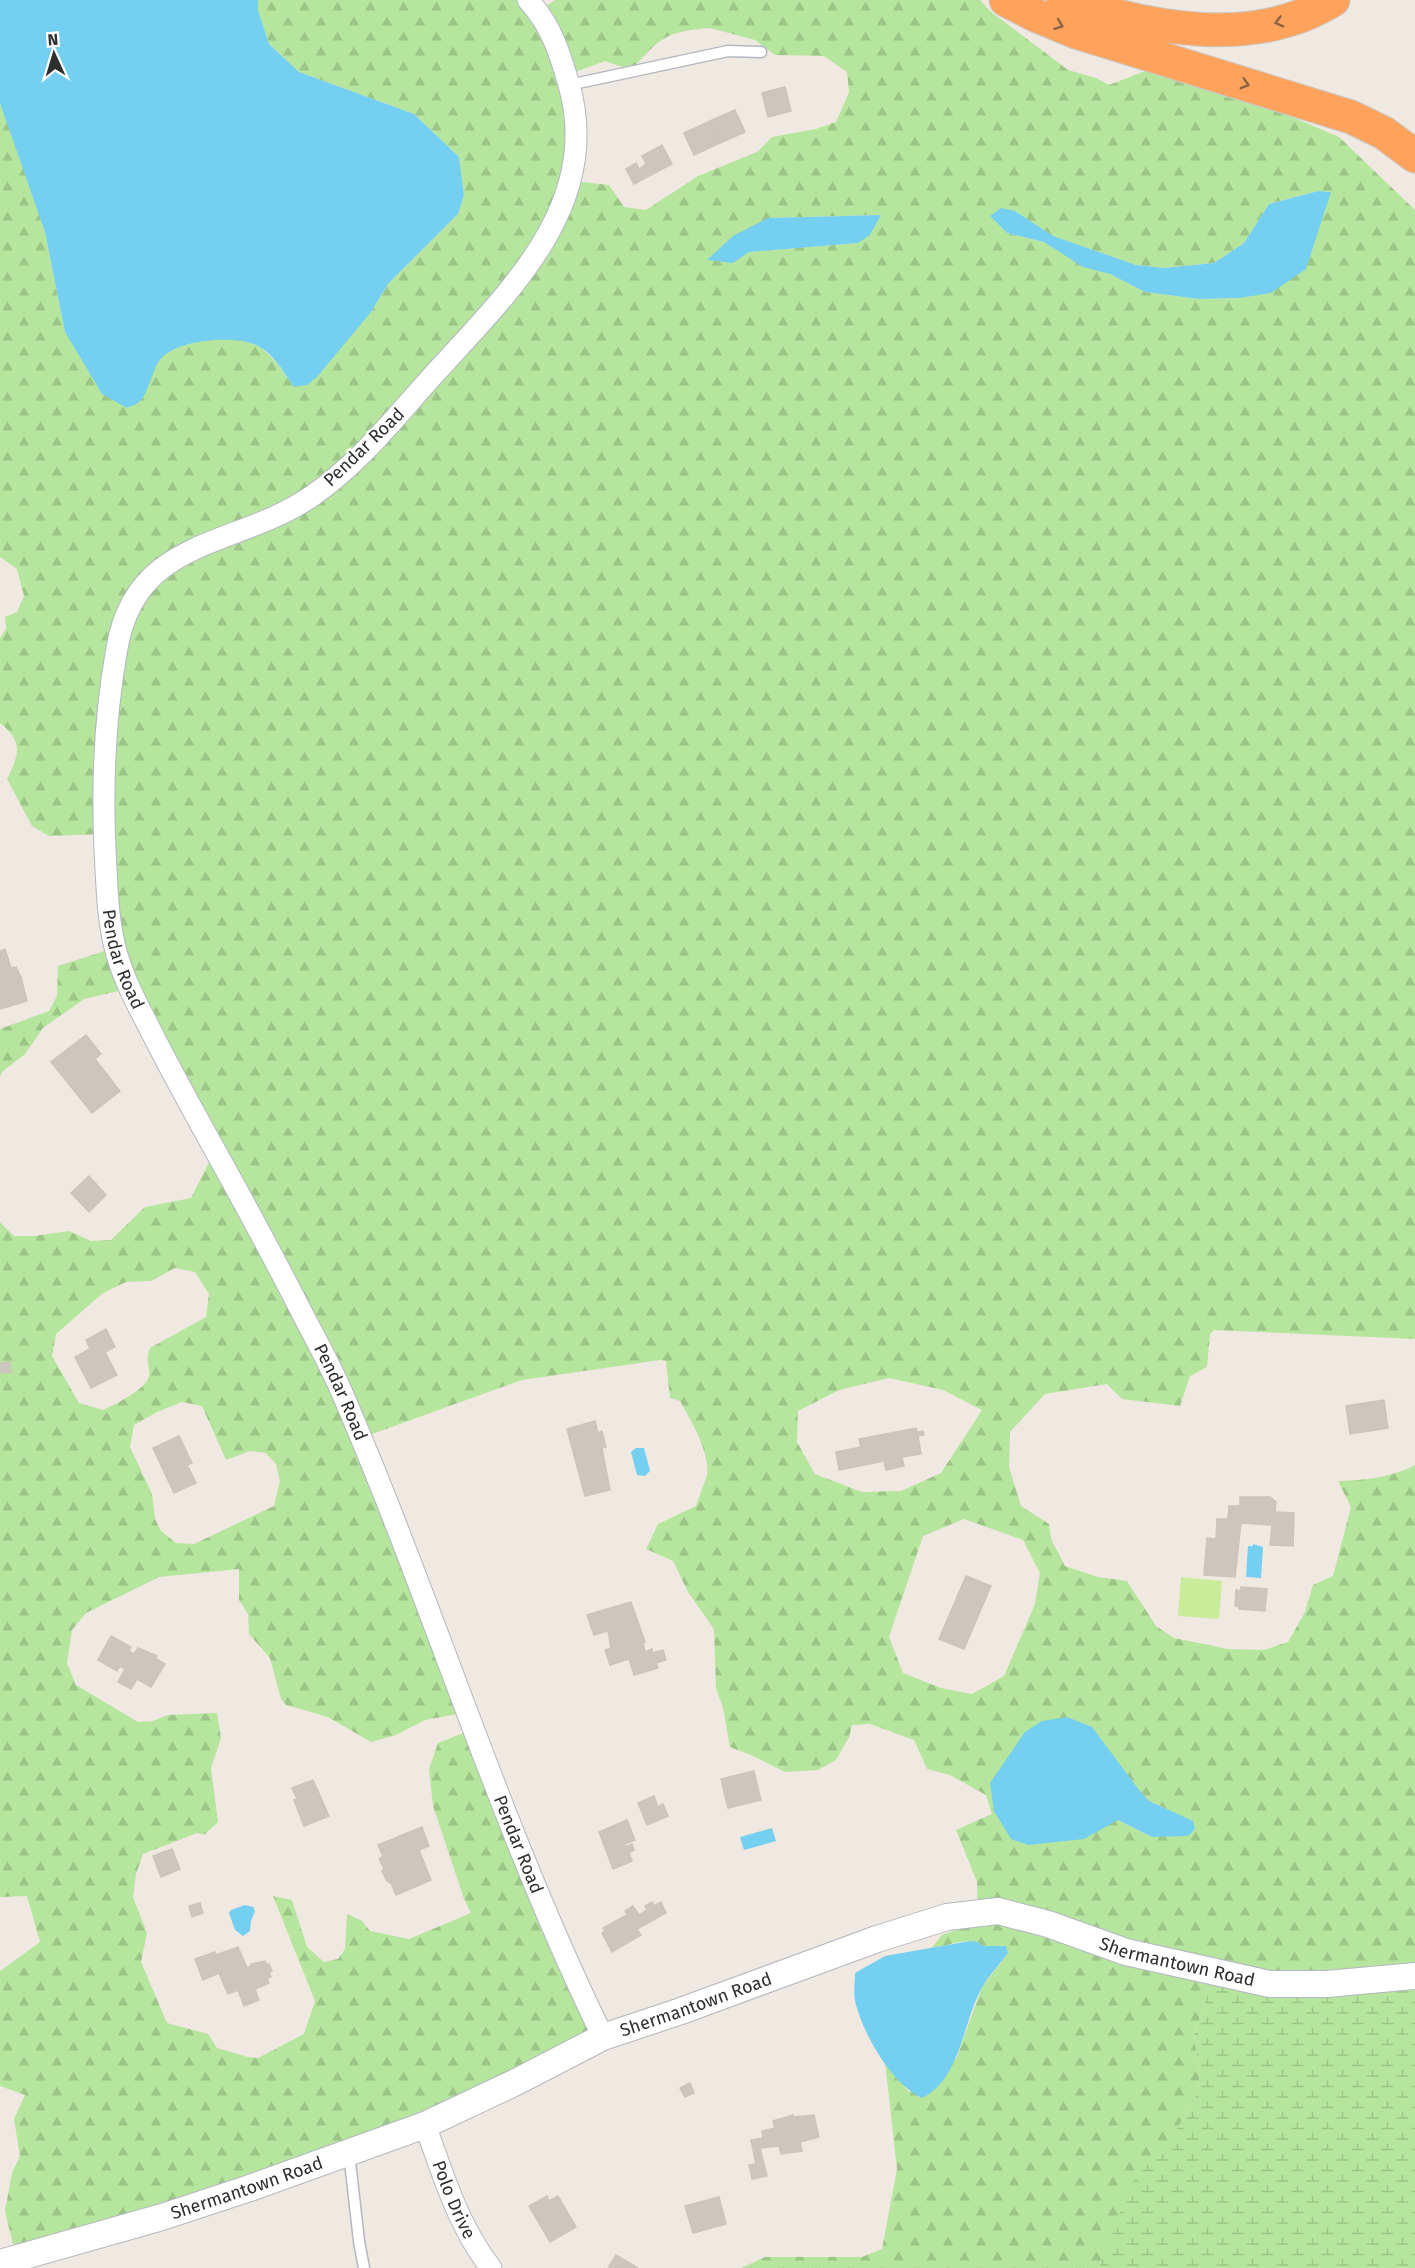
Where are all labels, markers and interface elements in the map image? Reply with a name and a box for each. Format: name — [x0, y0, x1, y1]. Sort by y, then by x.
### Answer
one-way arrow — [1274, 14, 1284, 27]
one-way arrow — [1053, 18, 1064, 31]
north arrow — [24, 24, 84, 84]
text: N — [47, 30, 59, 49]
one-way arrow — [1239, 77, 1250, 89]
street label: Pendar Road — [319, 403, 409, 491]
street label: Pendar Road — [98, 908, 149, 1013]
street label: Pendar Road — [309, 1340, 372, 1444]
street label: Pendar Road — [489, 1792, 548, 1897]
street label: Shermantown Road — [1096, 1932, 1257, 1991]
street label: Shermantown Road — [617, 1968, 775, 2042]
street label: Shermantown Road — [168, 2152, 326, 2224]
street label: Polo Drive — [428, 2157, 480, 2243]

